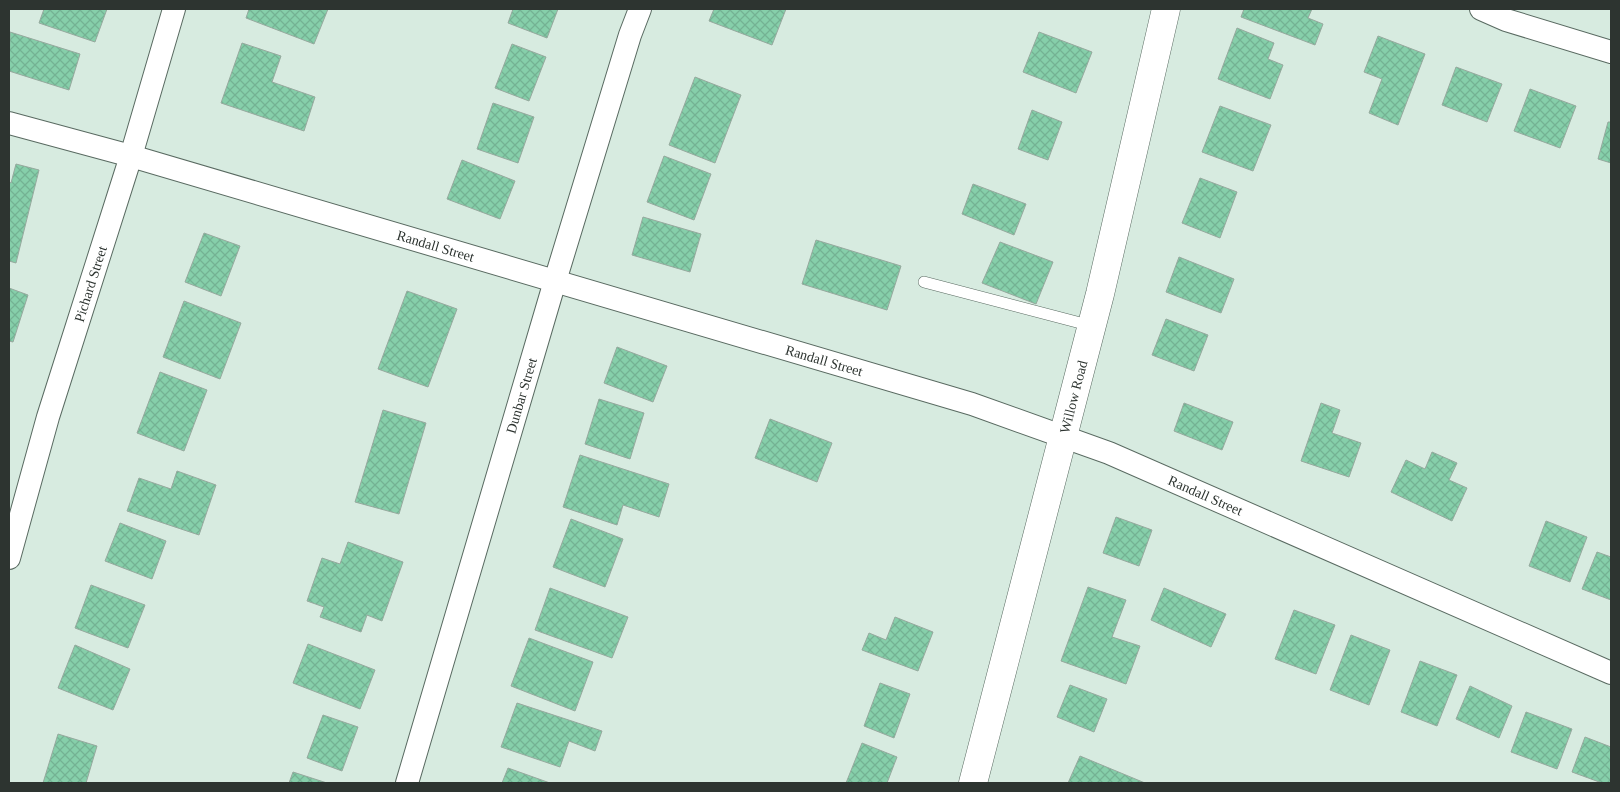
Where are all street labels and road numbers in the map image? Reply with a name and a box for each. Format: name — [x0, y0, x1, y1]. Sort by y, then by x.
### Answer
street label: Randall Street — [395, 228, 476, 265]
street label: Pichard Street — [72, 244, 110, 324]
street label: Randall Street — [784, 342, 864, 379]
street label: Dunbar Street — [503, 356, 540, 435]
street label: Willow Road — [1057, 359, 1090, 435]
street label: Randall Street — [1166, 473, 1245, 519]

